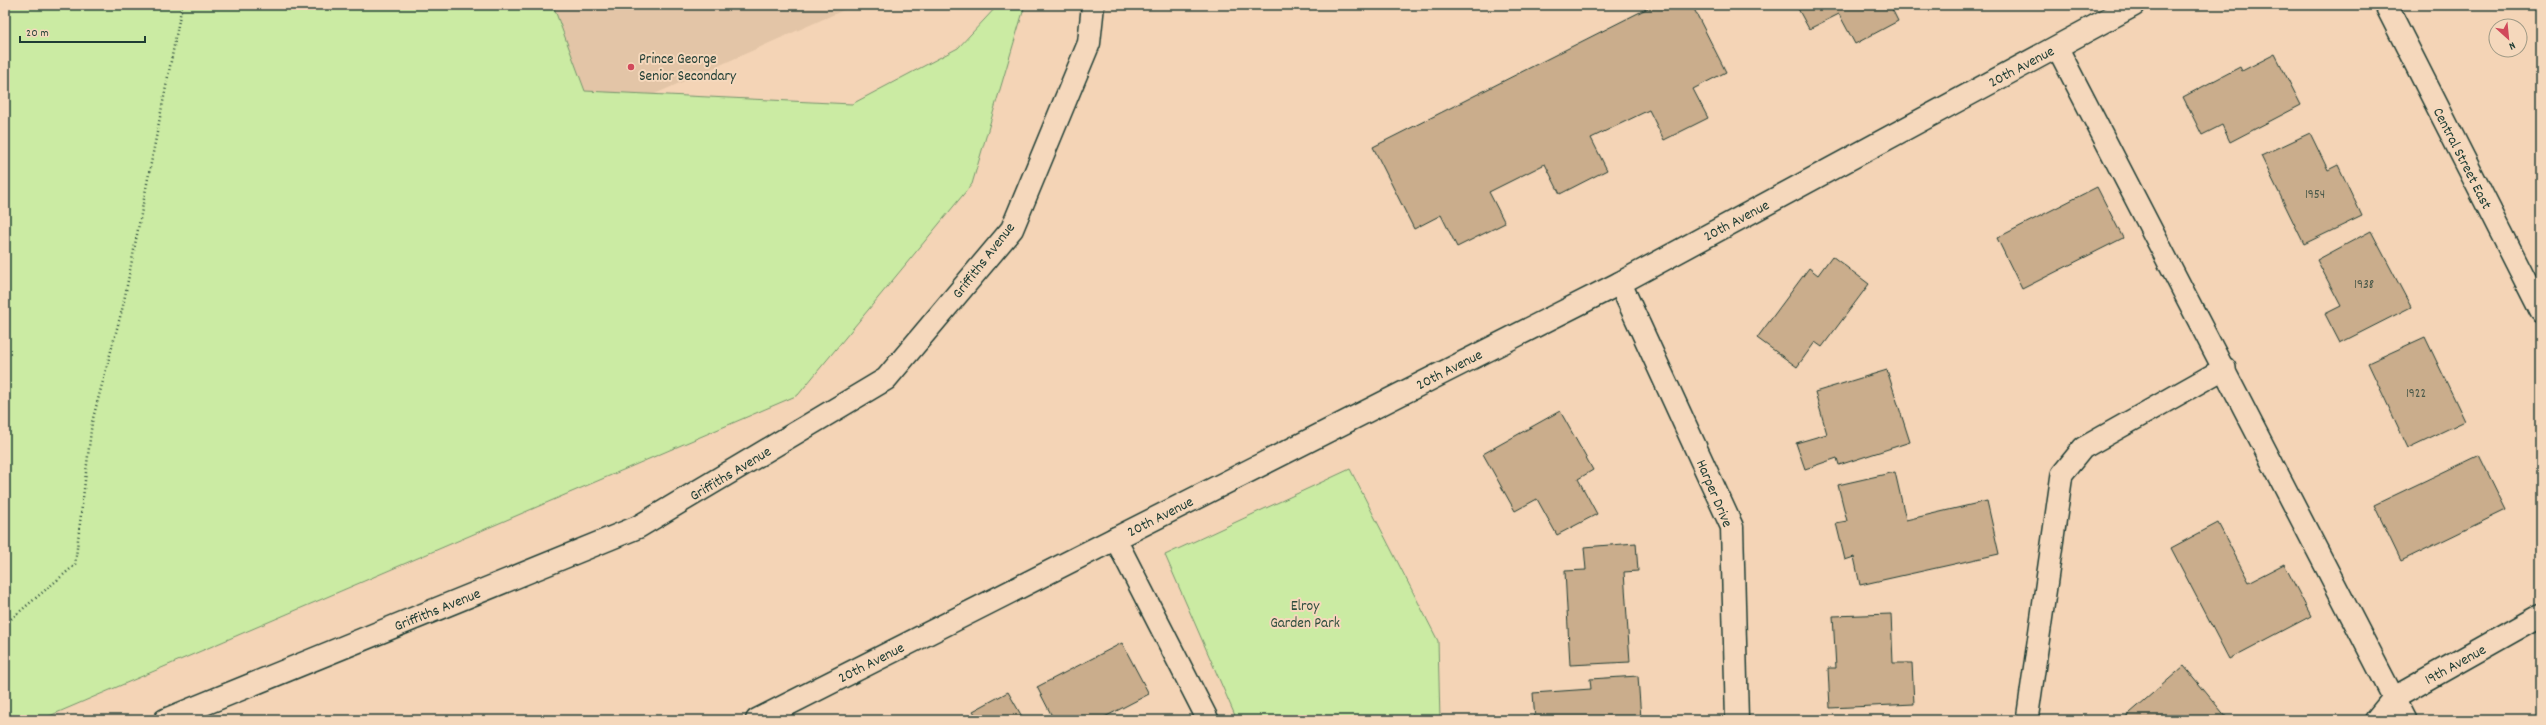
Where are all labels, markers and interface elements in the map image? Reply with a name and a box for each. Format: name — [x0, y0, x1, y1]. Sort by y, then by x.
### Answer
scale bar — [20, 18, 145, 44]
north arrow — [2488, 18, 2528, 58]
text: 20 m — [26, 25, 49, 42]
text: N — [2505, 37, 2518, 54]
street label: 20th Avenue — [1985, 41, 2059, 94]
place label: Prince George Senior Secondary — [639, 49, 737, 88]
marker: Prince George Senior Secondary — [626, 62, 636, 72]
street label: Central Street East — [2426, 104, 2497, 214]
house number: 1954 — [2305, 186, 2325, 205]
street label: 20th Avenue — [1700, 195, 1774, 248]
street label: Griffiths Avenue — [948, 218, 1022, 304]
house number: 1938 — [2354, 276, 2374, 295]
street label: 20th Avenue — [1413, 345, 1487, 397]
house number: 1922 — [2406, 385, 2426, 404]
street label: Griffiths Avenue — [686, 442, 776, 508]
street label: Harper Drive — [1689, 456, 1737, 531]
street label: 20th Avenue — [1124, 492, 1198, 544]
street label: Griffiths Avenue — [391, 583, 485, 638]
park label: Elroy Garden Park — [1270, 596, 1340, 635]
street label: 20th Avenue — [835, 638, 909, 690]
street label: 19th Avenue — [2421, 640, 2491, 692]

